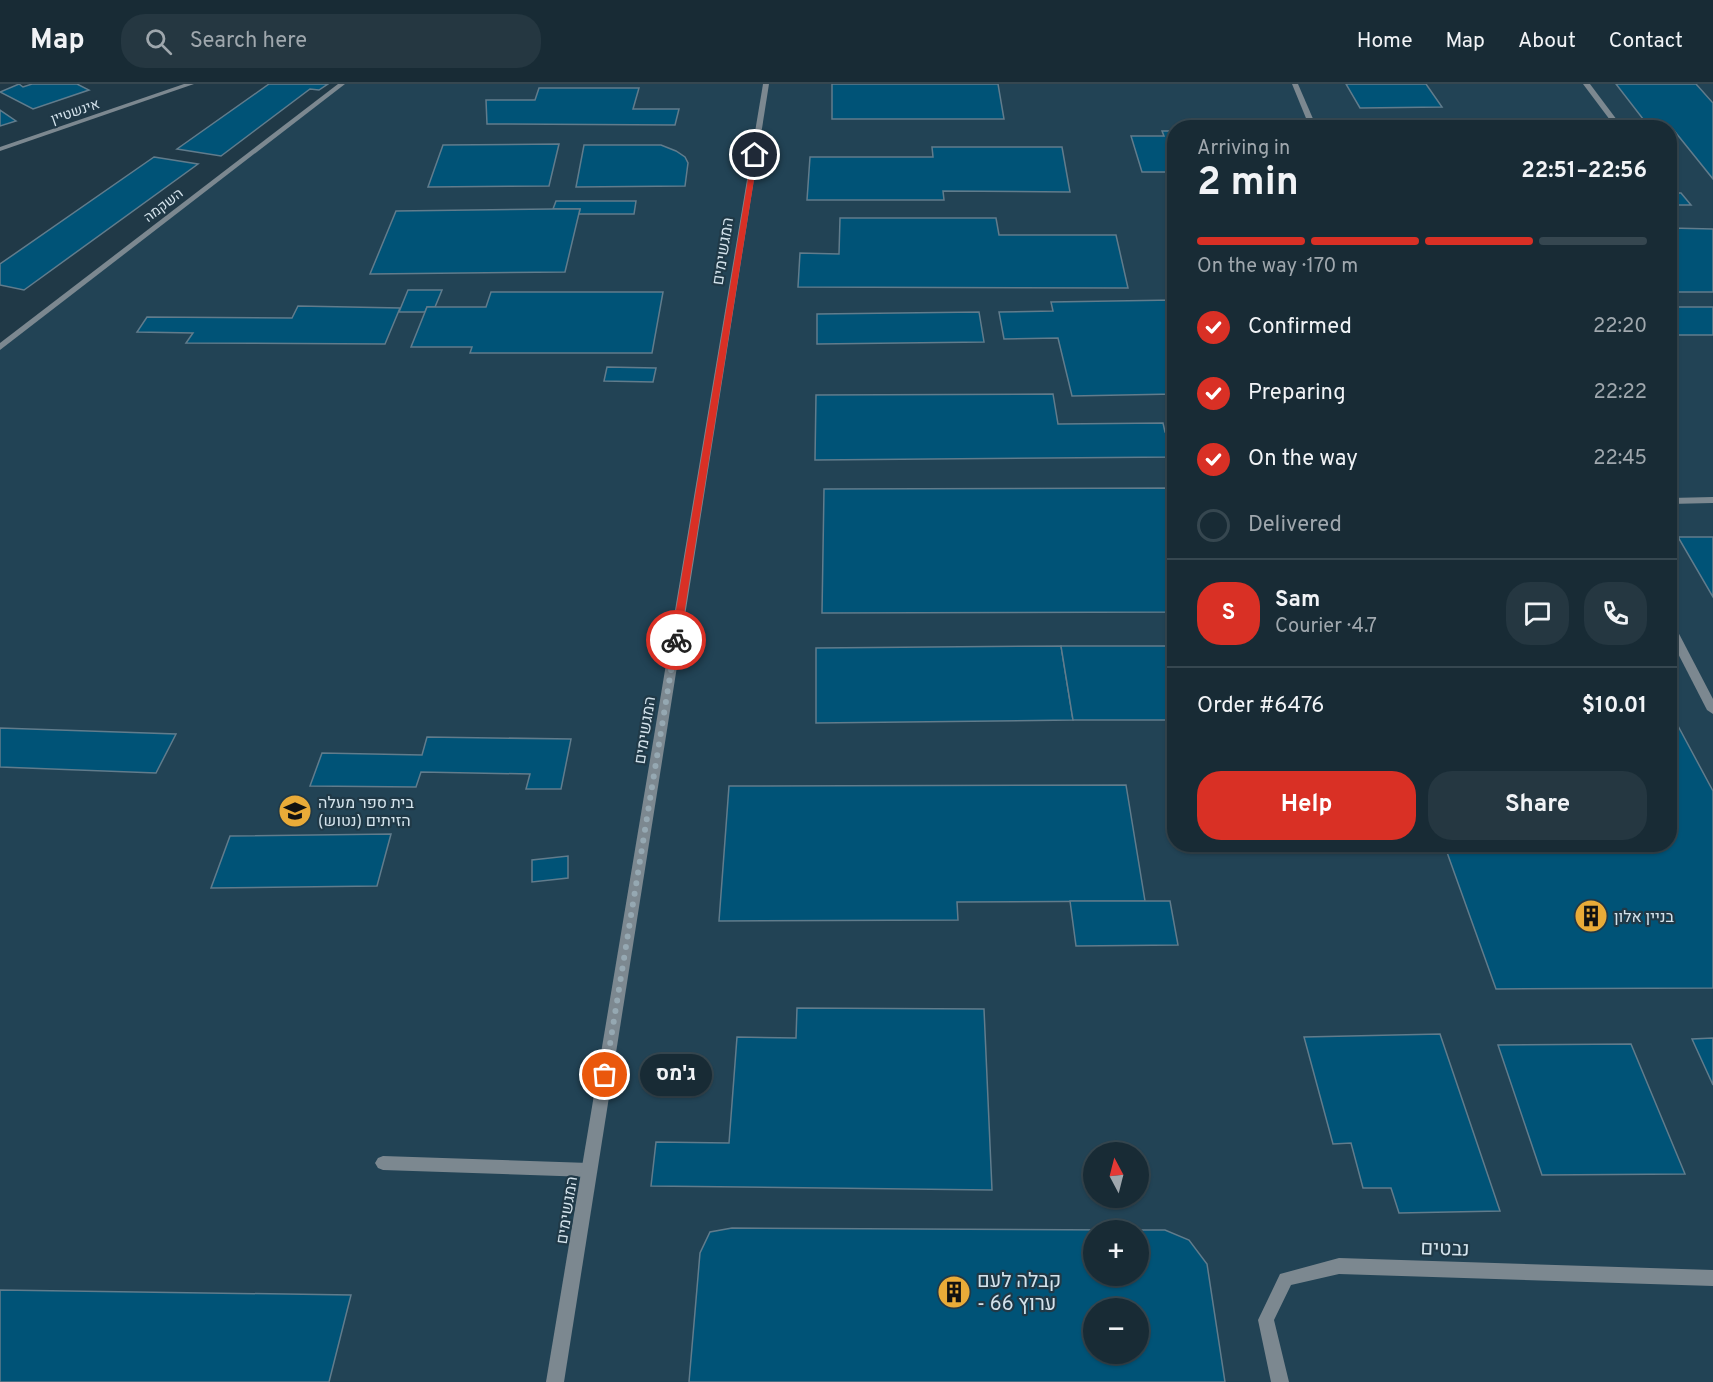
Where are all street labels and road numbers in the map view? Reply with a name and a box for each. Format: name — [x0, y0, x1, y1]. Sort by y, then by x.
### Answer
street label: אינשטיין — [49, 96, 102, 129]
street label: השקמה — [141, 186, 187, 227]
street label: המגשימים — [709, 216, 739, 287]
street label: המגשימים — [631, 695, 661, 766]
street label: המגשימים — [553, 1175, 583, 1246]
street label: נבטים — [1420, 1236, 1470, 1264]

